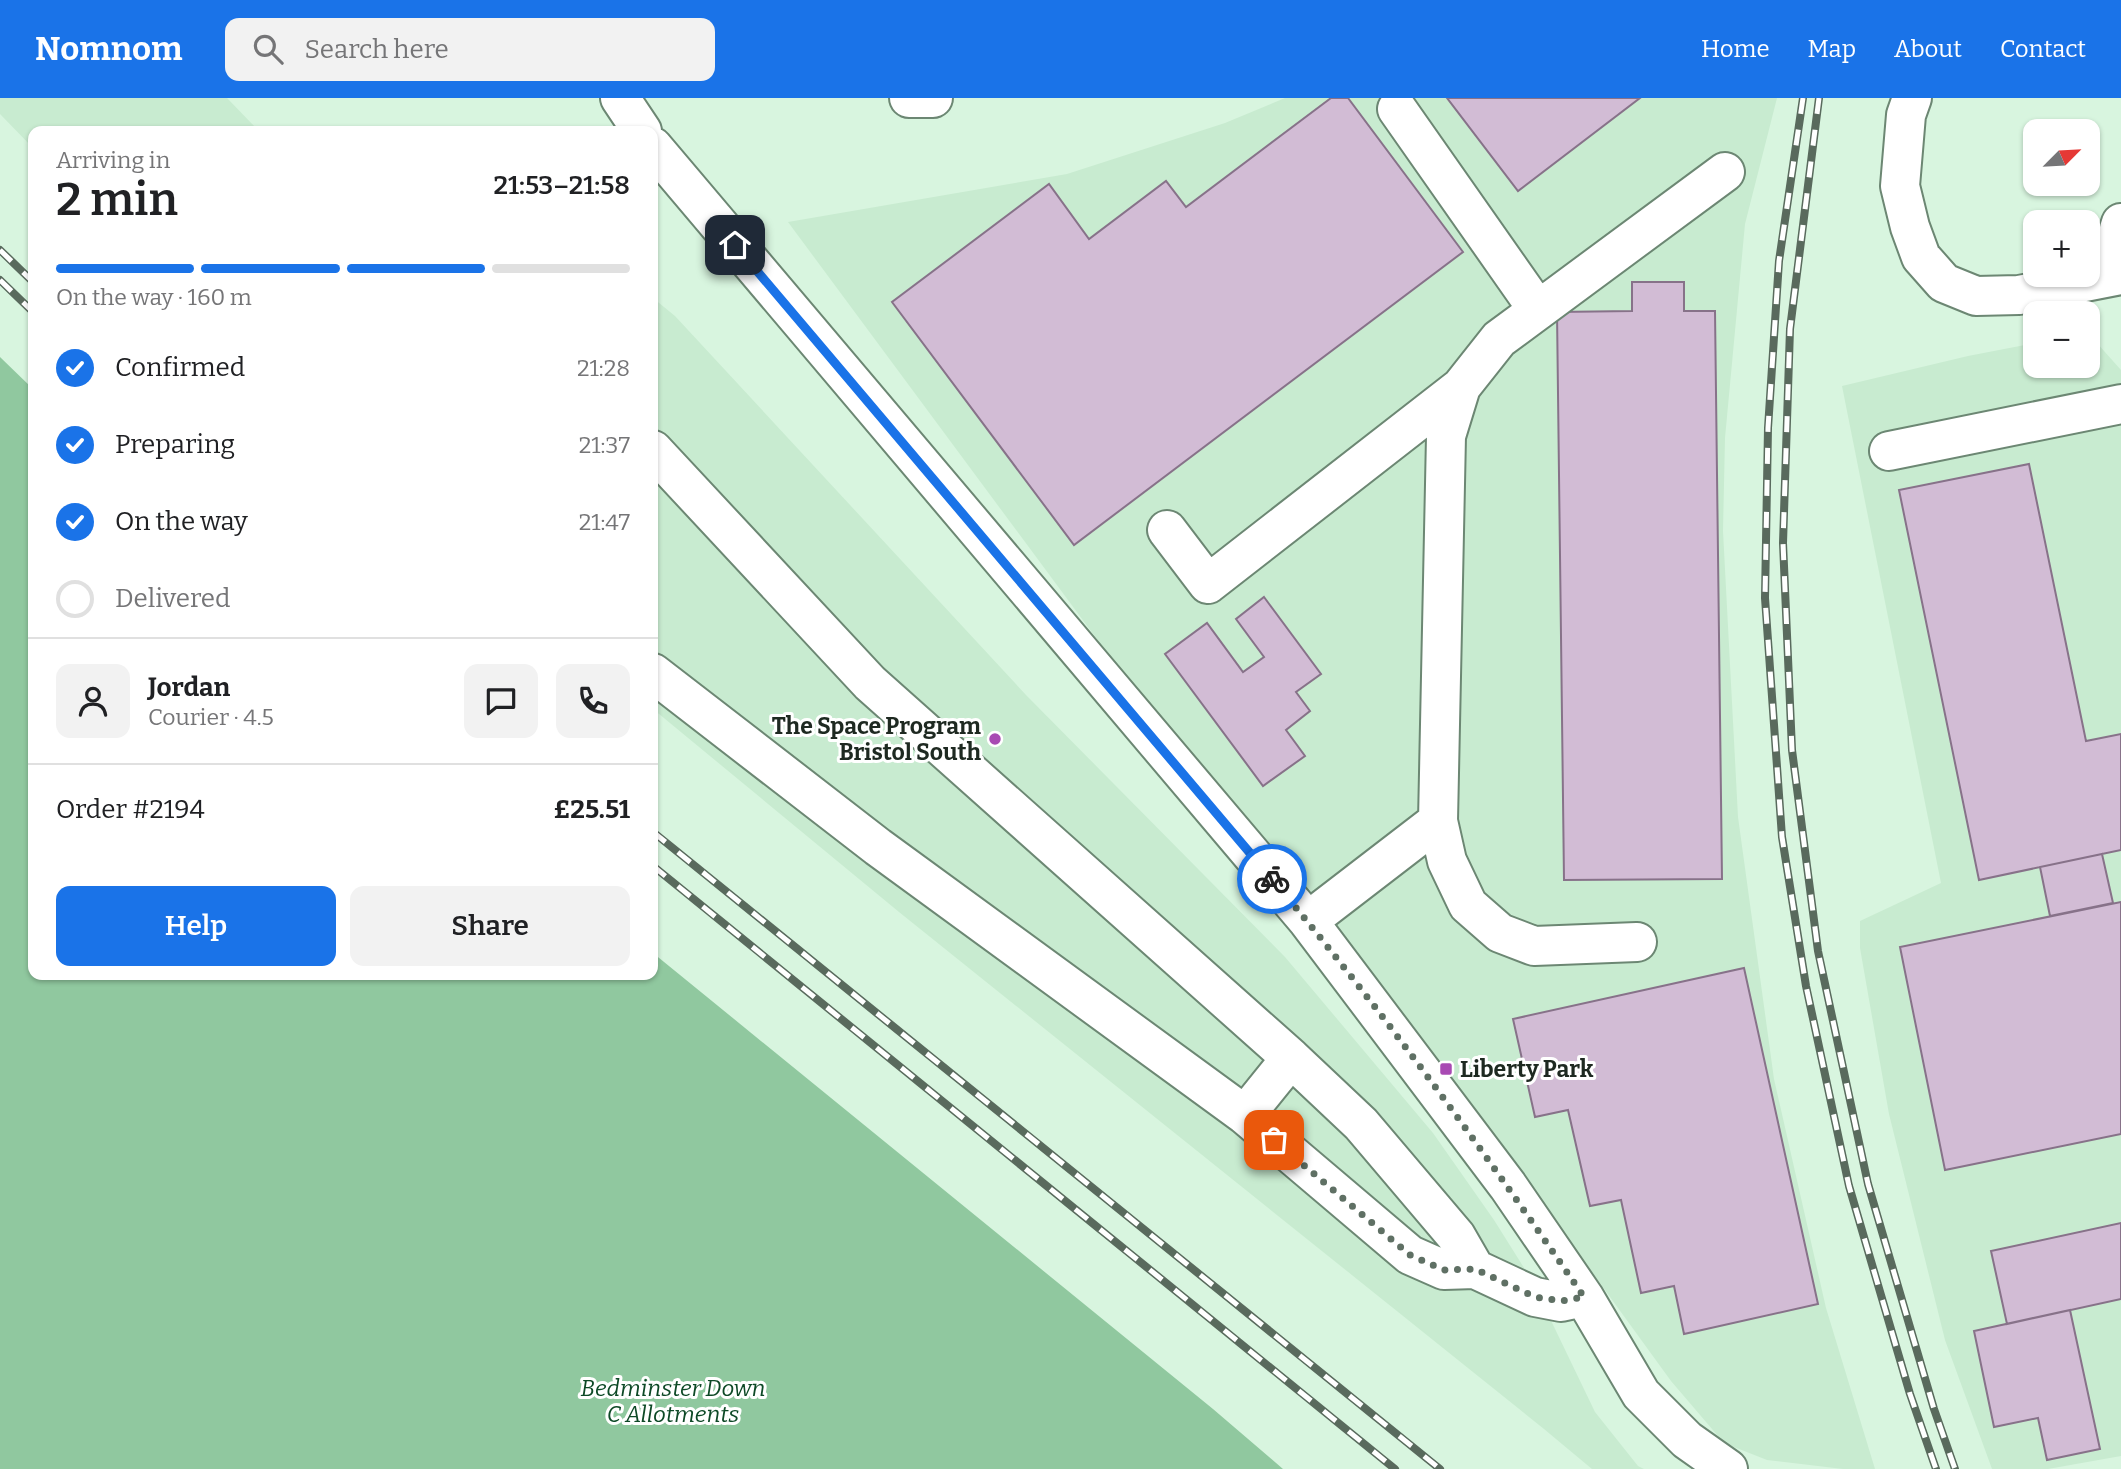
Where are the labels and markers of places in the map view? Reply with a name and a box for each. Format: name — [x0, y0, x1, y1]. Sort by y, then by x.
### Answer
pin — [705, 215, 765, 275]
place label: The Space Program Bristol South — [772, 712, 981, 766]
marker: The Space Program Bristol South — [987, 731, 1003, 747]
place label: Liberty Park — [1460, 1055, 1594, 1083]
marker: Liberty Park — [1438, 1061, 1454, 1077]
pin — [1244, 1110, 1304, 1170]

